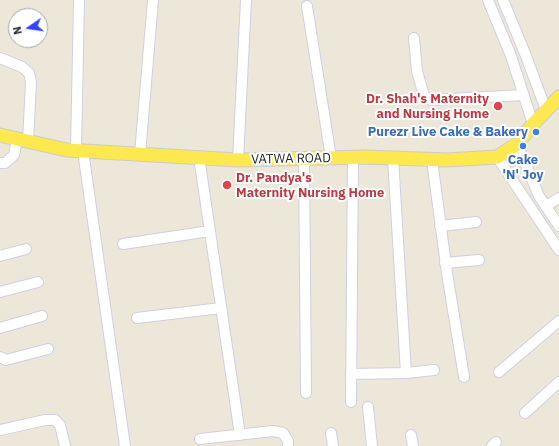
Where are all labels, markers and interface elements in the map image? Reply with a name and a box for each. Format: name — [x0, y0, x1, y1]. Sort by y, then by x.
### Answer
north arrow — [8, 8, 48, 48]
text: N — [10, 25, 25, 36]
place label: Dr. Shah's Maternity and Nursing Home — [366, 91, 489, 122]
marker: Dr. Shah's Maternity and Nursing Home — [492, 100, 504, 112]
place label: Purezr Live Cake & Bakery — [368, 124, 528, 140]
marker: Purezr Live Cake & Bakery — [531, 127, 541, 137]
marker: Cake 'N' Joy — [518, 141, 528, 151]
street label: VATWA ROAD — [251, 151, 331, 167]
place label: Cake 'N' Joy — [503, 152, 543, 183]
place label: Dr. Pandya's Maternity Nursing Home — [236, 170, 384, 201]
marker: Dr. Pandya's Maternity Nursing Home — [221, 179, 233, 191]

